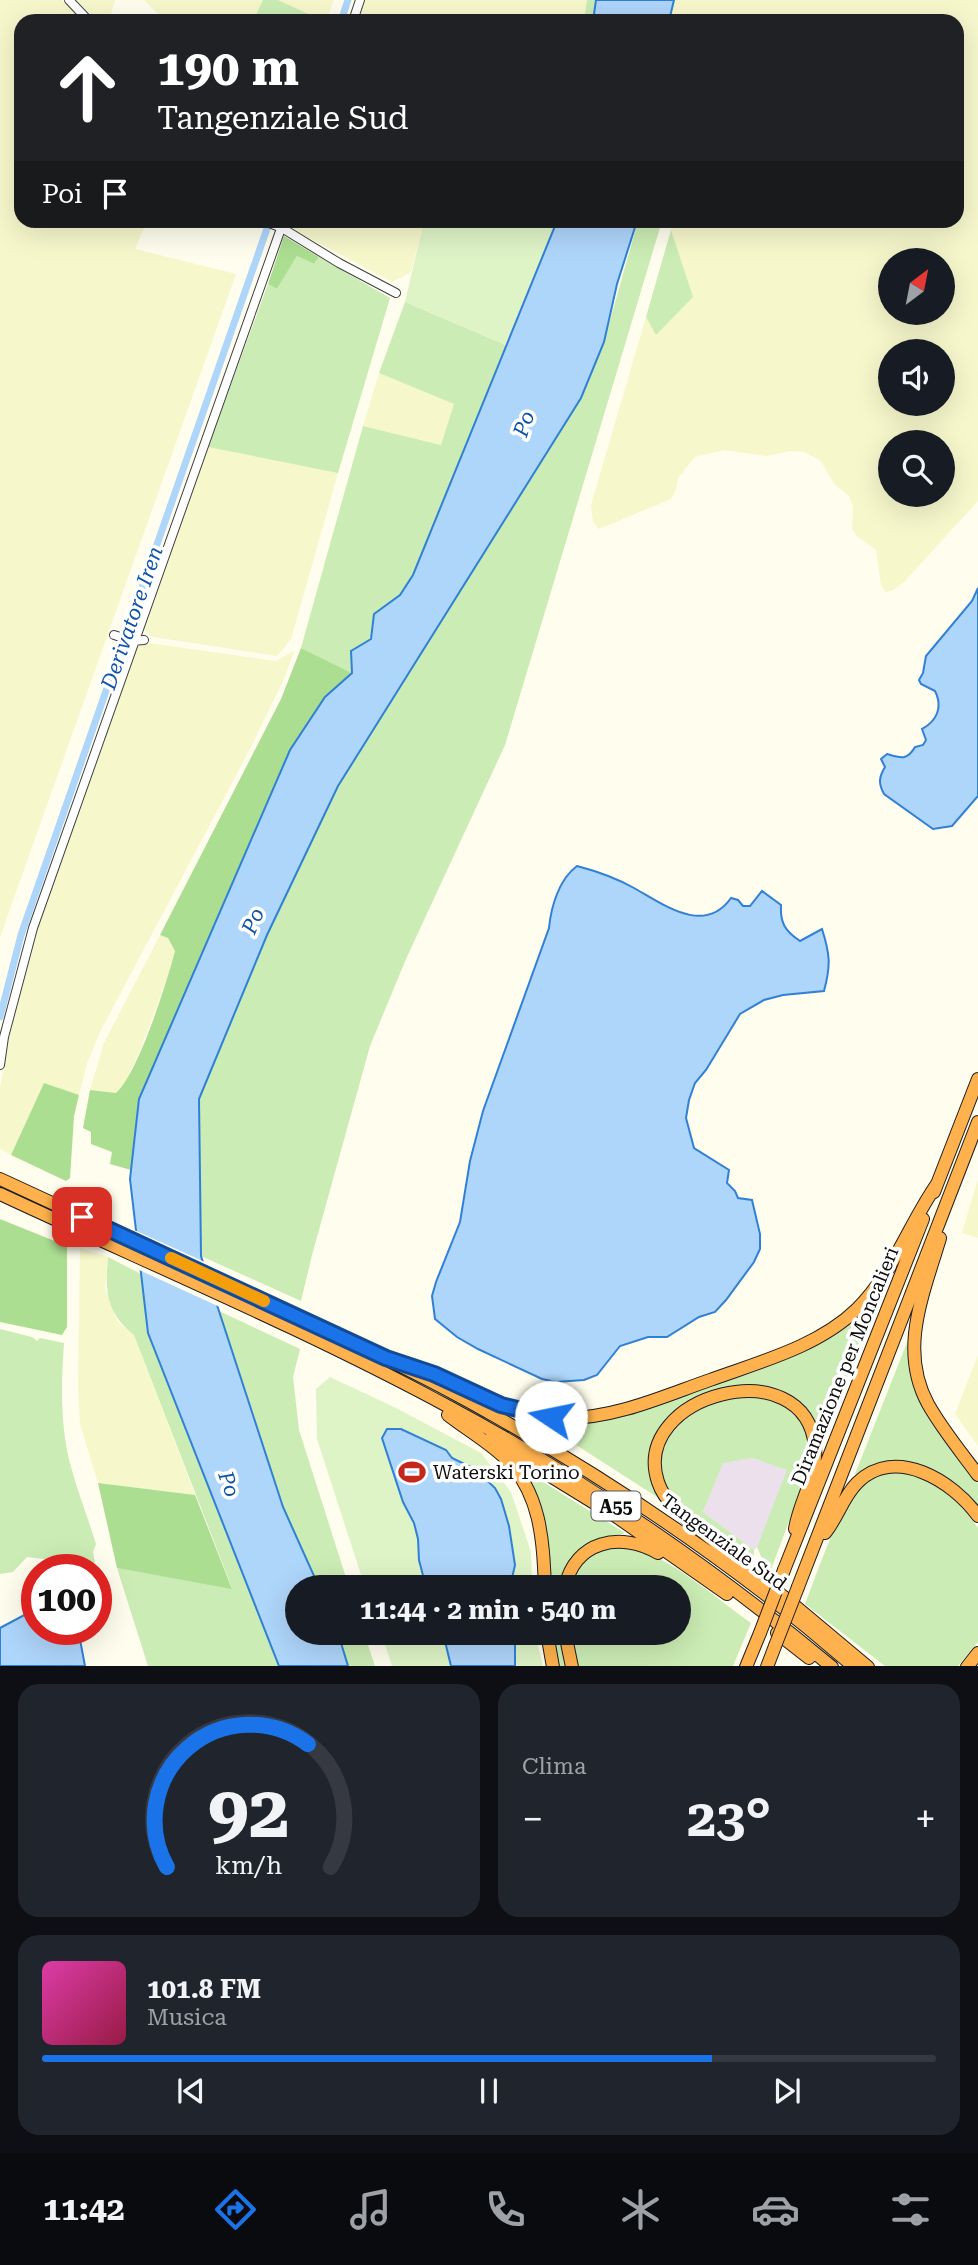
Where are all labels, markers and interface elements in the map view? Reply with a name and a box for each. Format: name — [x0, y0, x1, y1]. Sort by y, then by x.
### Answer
text: 190 m — [157, 40, 299, 97]
icon: ahead — [42, 42, 133, 133]
text: Tangenziale Sud — [157, 99, 408, 137]
icon: arrive — [96, 175, 134, 213]
text: Poi — [42, 179, 82, 209]
north arrow — [878, 248, 956, 326]
map controls — [878, 248, 955, 507]
button: sound — [878, 339, 955, 416]
water label: Po — [508, 408, 540, 441]
button: search — [878, 430, 955, 507]
water label: Derivatore Iren — [96, 543, 168, 694]
water label: Po — [237, 905, 269, 938]
pin — [52, 1187, 112, 1247]
icon: arrive — [63, 1198, 101, 1236]
street label: Diramazione per Moncalieri — [787, 1244, 903, 1488]
position arrow — [514, 1380, 588, 1454]
sports icon: Waterski Torino — [397, 1457, 427, 1487]
place label: Waterski Torino — [433, 1461, 580, 1484]
water label: Po — [213, 1467, 245, 1500]
street label: Tangenziale Sud — [657, 1489, 791, 1595]
road number: A55 — [592, 1492, 640, 1520]
speed limit sign: 100 — [21, 1554, 112, 1645]
text: 11:44 · 2 min · 540 m — [360, 1595, 616, 1625]
text: Clima — [522, 1753, 586, 1780]
text: 92 — [208, 1770, 290, 1855]
text: 23° — [687, 1788, 771, 1849]
text: − — [522, 1797, 543, 1841]
text: + — [915, 1797, 936, 1841]
text: km/h — [216, 1850, 282, 1879]
text: 101.8 FM — [147, 1974, 261, 2004]
text: Musica — [147, 2004, 227, 2031]
icon: previous — [172, 2072, 210, 2110]
icon: pause — [470, 2072, 508, 2110]
icon: next — [768, 2072, 806, 2110]
icon: directions — [211, 2185, 260, 2234]
icon: music — [346, 2185, 395, 2234]
icon: phone — [481, 2185, 530, 2234]
icon: climate — [616, 2185, 665, 2234]
icon: car — [751, 2185, 800, 2234]
icon: filters — [886, 2185, 935, 2234]
text: 11:42 — [43, 2190, 125, 2228]

